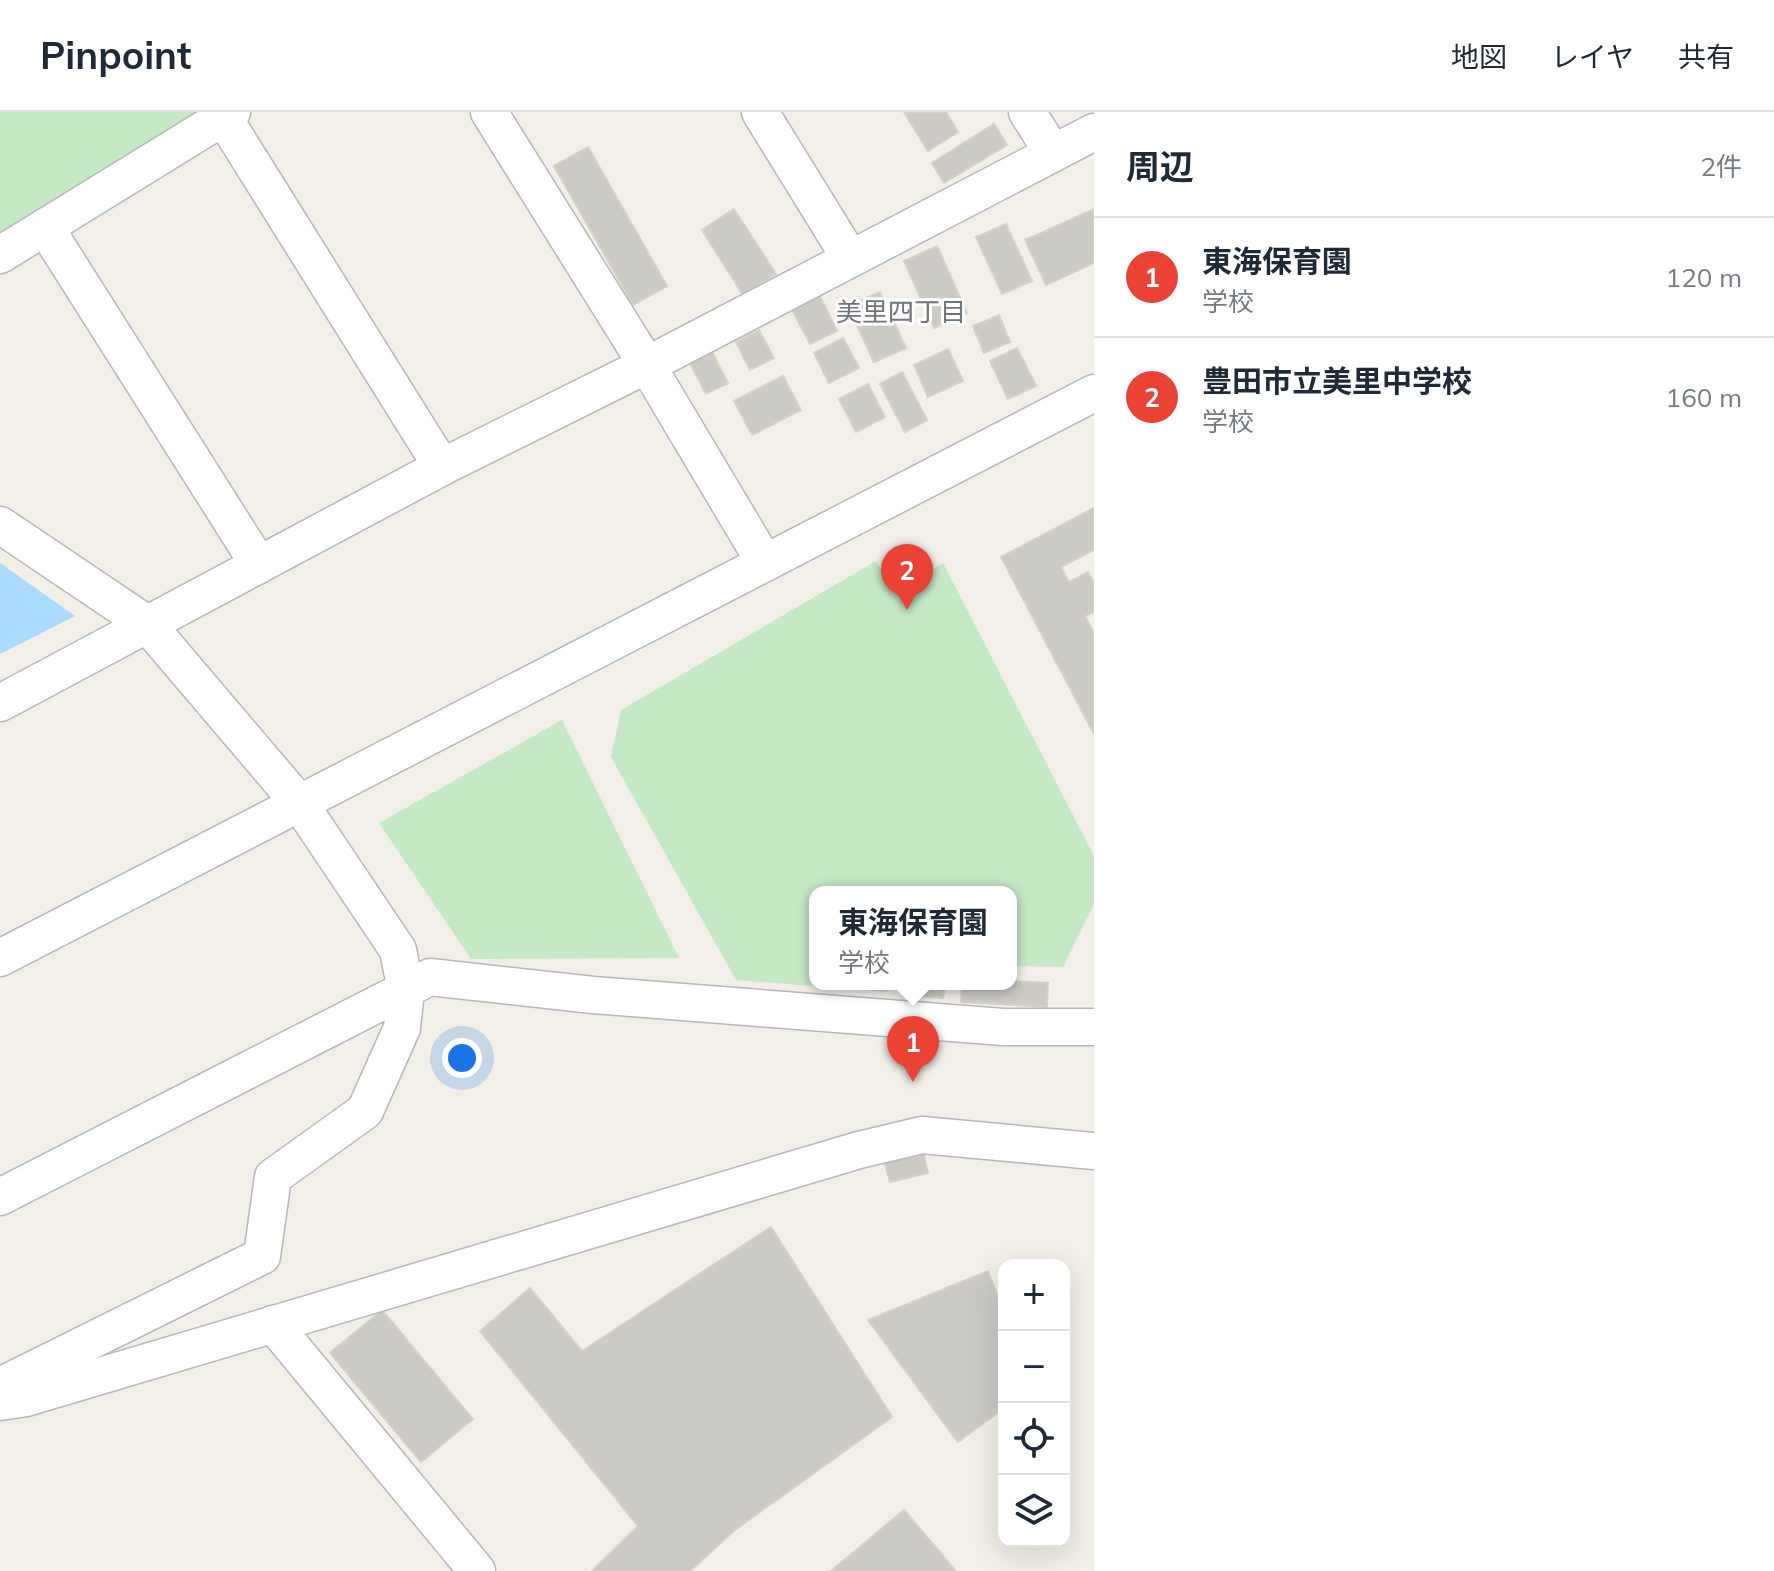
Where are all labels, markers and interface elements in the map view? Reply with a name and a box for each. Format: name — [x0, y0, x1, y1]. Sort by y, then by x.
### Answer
text: Pinpoint — [40, 31, 191, 79]
text: 地図 — [1451, 39, 1507, 74]
text: レイヤ — [1551, 39, 1634, 74]
text: 共有 — [1678, 39, 1734, 74]
text: 周辺 — [1126, 145, 1194, 188]
text: 2件 — [1700, 150, 1742, 183]
text: 東海保育園 — [1202, 242, 1352, 280]
text: 1 — [1144, 261, 1160, 294]
text: 120 m — [1666, 261, 1742, 294]
text: 学校 — [1202, 285, 1254, 318]
district label: 美里四丁目 — [836, 295, 966, 328]
text: 豊田市立美里中学校 — [1202, 362, 1472, 400]
text: 2 — [1144, 381, 1160, 414]
text: 160 m — [1666, 381, 1742, 414]
text: 学校 — [1202, 405, 1254, 438]
pin: 2 — [881, 544, 933, 610]
popup — [809, 886, 1017, 990]
text: 東海保育園 — [838, 903, 988, 941]
text: 学校 — [838, 946, 890, 979]
pin: 1 — [887, 1016, 939, 1082]
your location — [442, 1038, 482, 1078]
map controls — [998, 1259, 1070, 1547]
button: + — [998, 1259, 1070, 1331]
button: − — [998, 1331, 1070, 1403]
button: locate — [998, 1403, 1070, 1475]
button: layers — [998, 1475, 1070, 1547]

